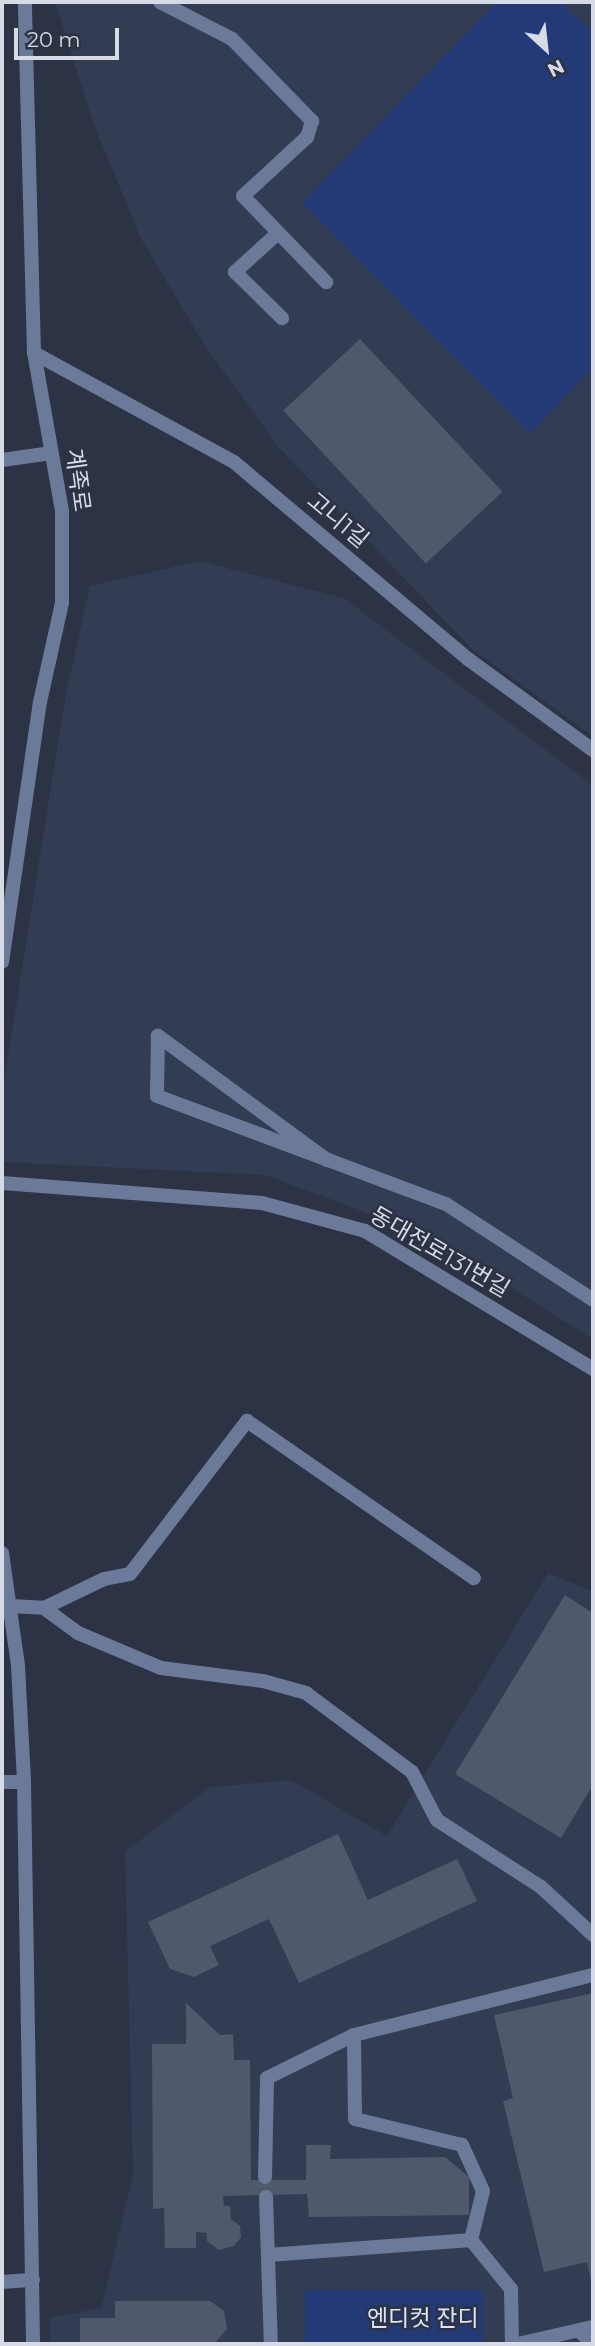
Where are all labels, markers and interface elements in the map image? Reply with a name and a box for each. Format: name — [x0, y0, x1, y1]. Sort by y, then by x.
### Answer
scale bar — [18, 14, 122, 58]
north arrow — [511, 14, 581, 84]
text: 20 m — [27, 27, 81, 52]
text: N — [544, 54, 568, 82]
street label: 계족로 — [60, 447, 96, 513]
street label: 고니1길 — [302, 486, 374, 554]
street label: 동대전로131번길 — [365, 1201, 515, 1303]
park label: 엔디컷 잔디 — [367, 2304, 479, 2332]

